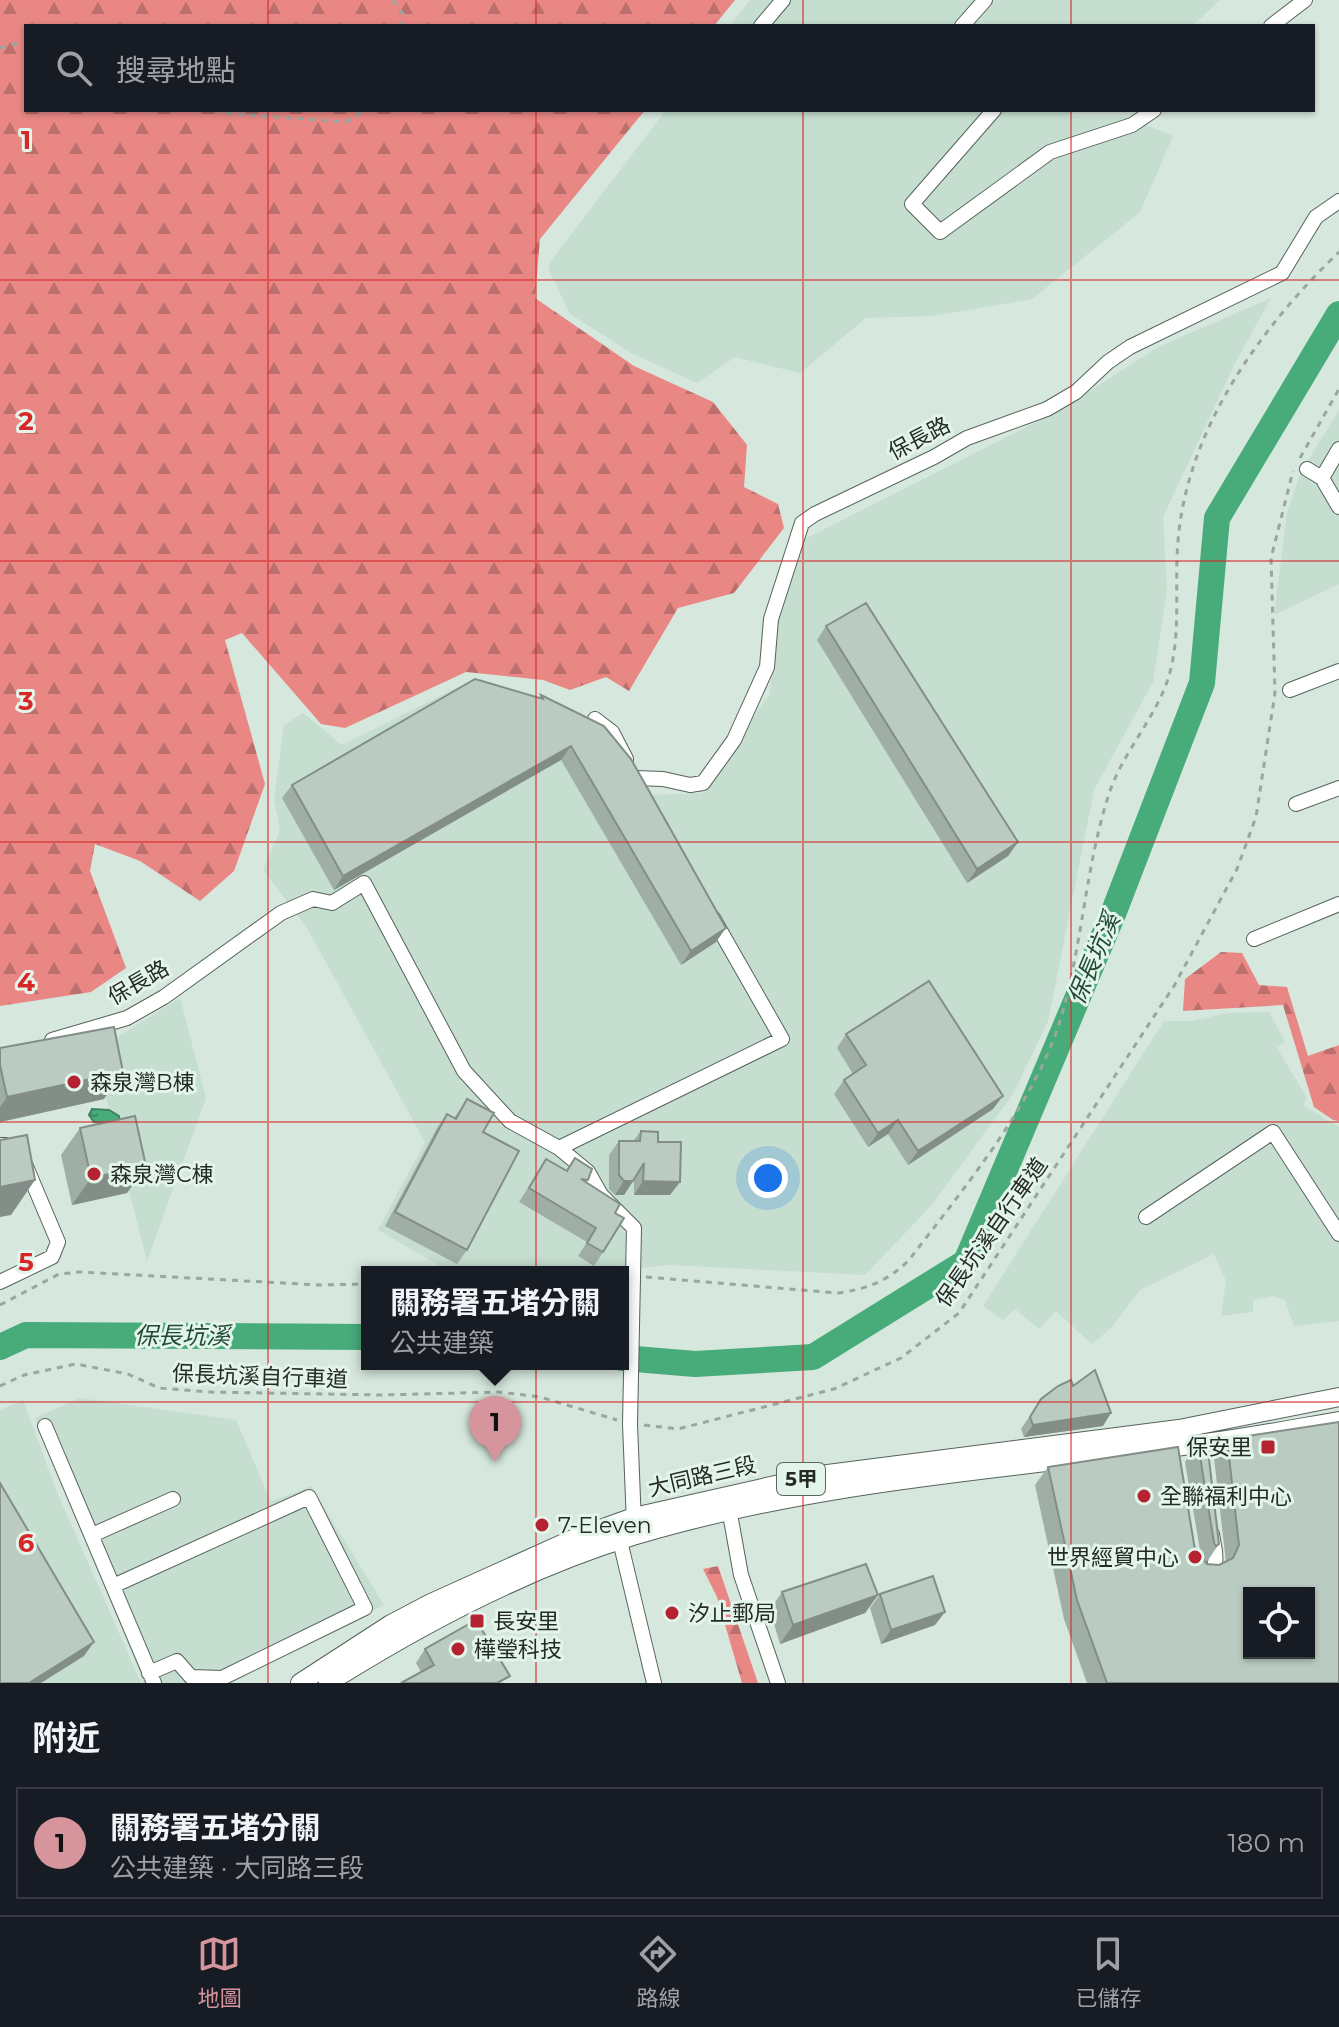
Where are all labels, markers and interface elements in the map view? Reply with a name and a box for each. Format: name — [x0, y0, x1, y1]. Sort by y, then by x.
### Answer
search box — [24, 24, 1315, 112]
icon: search — [52, 46, 96, 90]
text: 搜尋地點 — [116, 52, 236, 89]
text: 1 — [21, 124, 31, 156]
text: 2 — [18, 405, 34, 437]
street label: 保長路 — [884, 411, 955, 466]
text: 3 — [17, 685, 34, 717]
water label: 保長坑溪 — [1061, 906, 1127, 1009]
street label: 保長路 — [103, 954, 174, 1011]
text: 4 — [17, 966, 35, 998]
place label: 森泉灣B棟 — [90, 1069, 195, 1096]
marker: 森泉灣B棟 — [65, 1073, 83, 1091]
street label: 保長坑溪自行車道 — [930, 1152, 1053, 1312]
your location — [748, 1158, 788, 1198]
place label: 森泉灣C棟 — [110, 1161, 214, 1188]
marker: 森泉灣C棟 — [85, 1165, 103, 1183]
text: 5 — [18, 1246, 34, 1278]
popup — [361, 1266, 629, 1370]
text: 關務署五堵分關 — [390, 1284, 600, 1321]
water label: 保長坑溪 — [134, 1321, 233, 1350]
text: 公共建築 — [390, 1327, 494, 1359]
street label: 保長坑溪自行車道 — [172, 1360, 348, 1393]
pin: 1 — [469, 1396, 521, 1462]
place label: 保安里 — [1186, 1434, 1252, 1461]
marker: 保安里 — [1259, 1438, 1277, 1456]
street label: 大同路三段 — [645, 1451, 759, 1502]
road number: 5甲 — [777, 1463, 825, 1495]
place label: 全聯福利中心 — [1160, 1483, 1292, 1510]
marker: 全聯福利中心 — [1135, 1487, 1153, 1505]
place label: 7-Eleven — [558, 1512, 652, 1539]
marker: 7-Eleven — [533, 1516, 551, 1534]
text: 6 — [18, 1527, 35, 1559]
place label: 世界經貿中心 — [1047, 1544, 1179, 1571]
marker: 世界經貿中心 — [1186, 1548, 1204, 1566]
map controls — [1243, 1587, 1315, 1659]
button: locate — [1243, 1587, 1315, 1659]
place label: 汐止郵局 — [688, 1600, 776, 1627]
marker: 汐止郵局 — [663, 1604, 681, 1622]
place label: 長安里 — [493, 1608, 559, 1635]
marker: 長安里 — [468, 1612, 486, 1630]
place label: 樺瑩科技 — [474, 1636, 562, 1663]
marker: 樺瑩科技 — [449, 1640, 467, 1658]
text: 附近 — [32, 1717, 100, 1759]
text: 關務署五堵分關 — [110, 1809, 320, 1846]
text: 1 — [55, 1827, 65, 1859]
text: 180 m — [1227, 1827, 1305, 1859]
text: 公共建築 · 大同路三段 — [110, 1852, 364, 1884]
tab: 地圖 — [197, 1932, 242, 2012]
tab: 路線 — [636, 1932, 681, 2012]
tab: 已儲存 — [1075, 1932, 1142, 2012]

